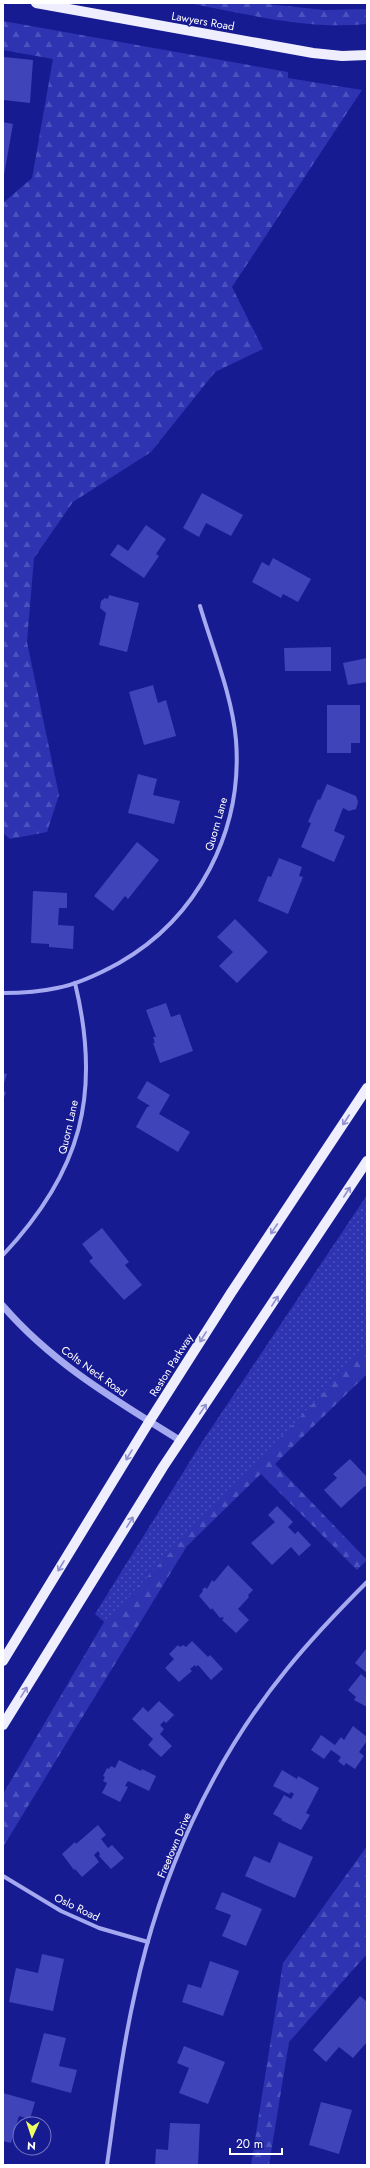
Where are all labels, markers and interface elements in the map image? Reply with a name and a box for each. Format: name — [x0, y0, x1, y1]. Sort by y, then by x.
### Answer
street label: Lawyers Road — [170, 8, 236, 34]
street label: Quorn Lane — [201, 795, 231, 853]
street label: Quorn Lane — [54, 1098, 82, 1156]
one-way arrow — [342, 1114, 350, 1125]
one-way arrow — [343, 1186, 351, 1198]
one-way arrow — [270, 1223, 278, 1234]
one-way arrow — [271, 1296, 279, 1307]
street label: Reston Parkway — [145, 1330, 197, 1399]
one-way arrow — [199, 1332, 207, 1343]
street label: Colts Neck Road — [58, 1342, 130, 1400]
one-way arrow — [198, 1403, 207, 1414]
one-way arrow — [124, 1449, 132, 1461]
one-way arrow — [126, 1516, 134, 1528]
one-way arrow — [57, 1560, 65, 1572]
one-way arrow — [20, 1686, 28, 1698]
street label: Freetown Drive — [153, 1809, 195, 1880]
street label: Oslo Road — [52, 1889, 102, 1925]
north arrow — [12, 2116, 52, 2156]
scale bar — [230, 2130, 282, 2156]
text: 20 m — [236, 2135, 263, 2153]
text: N — [27, 2138, 36, 2154]

